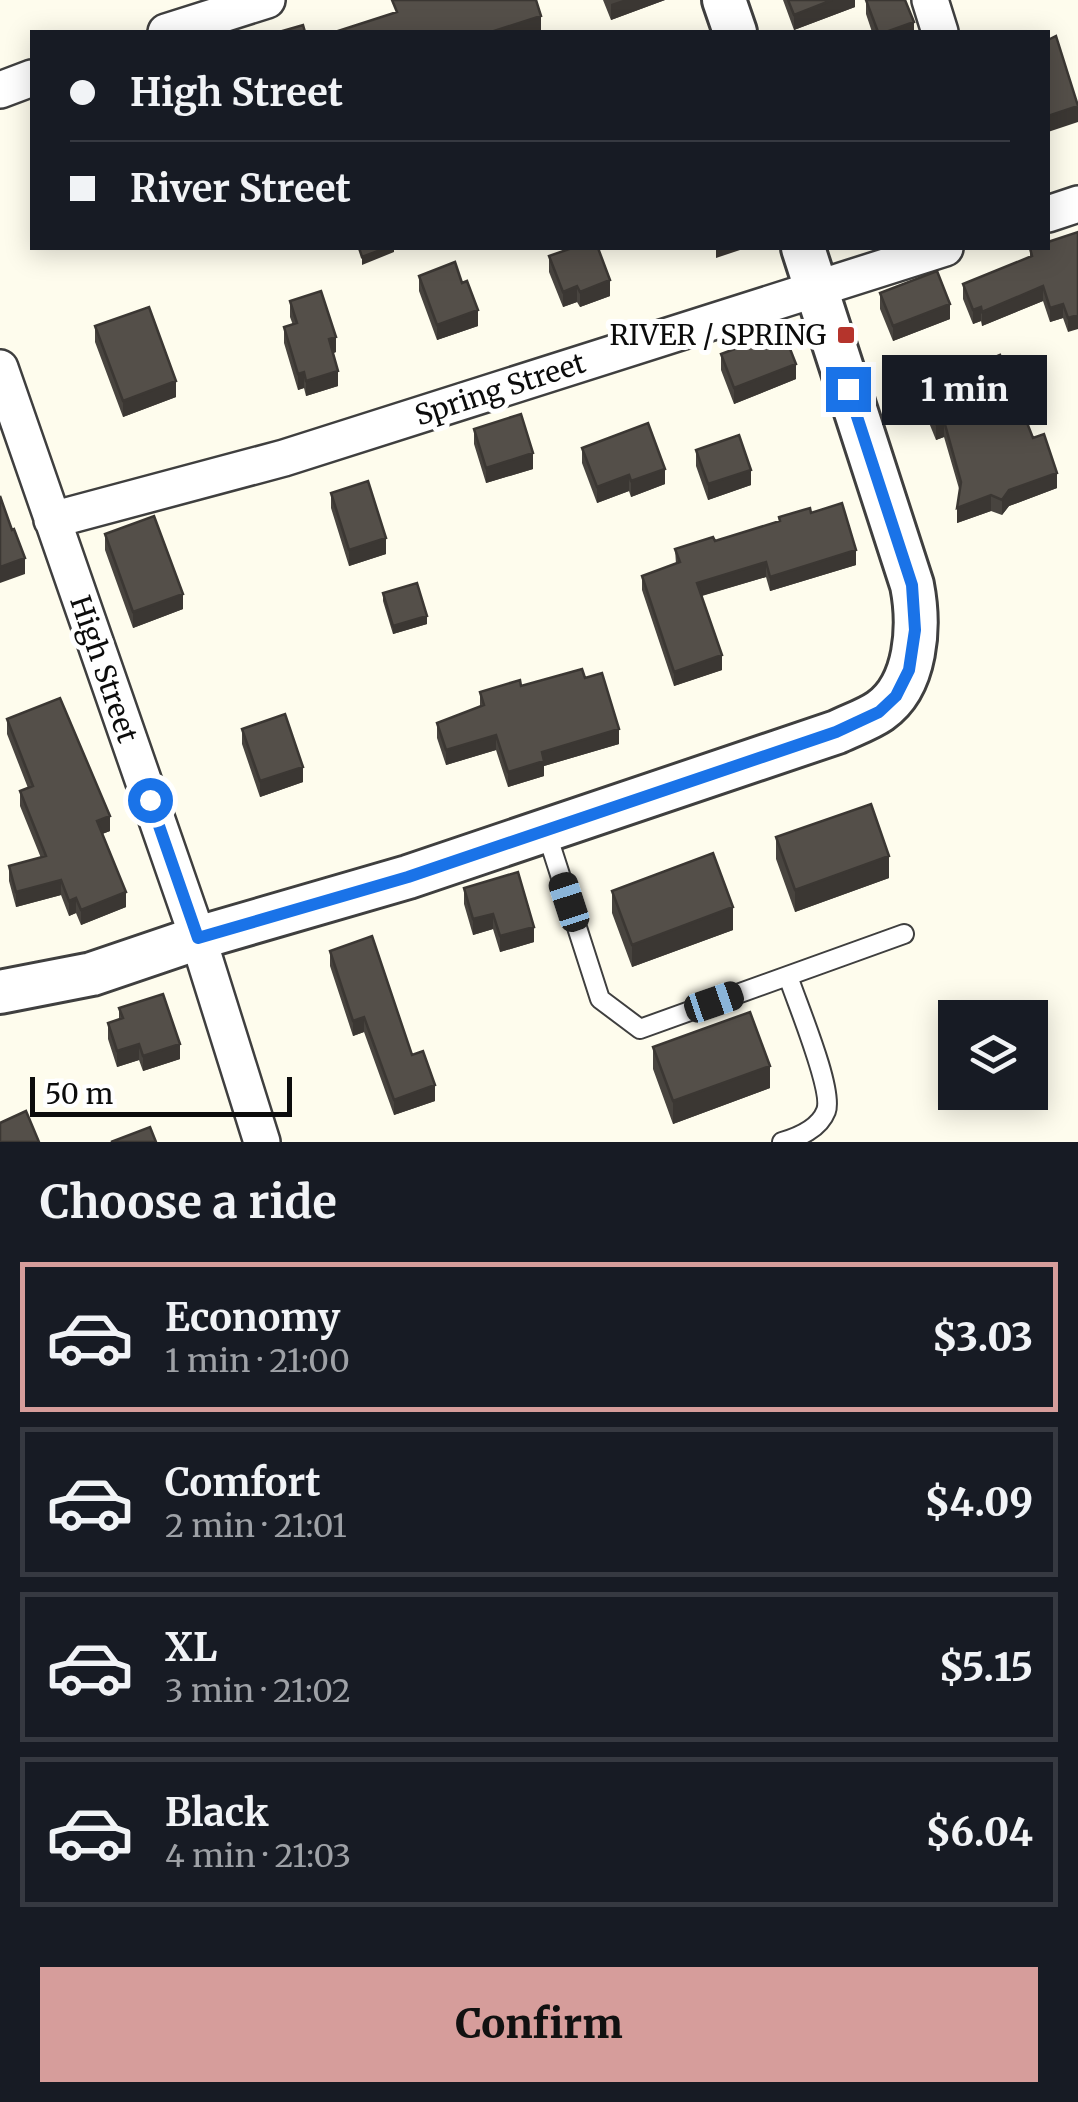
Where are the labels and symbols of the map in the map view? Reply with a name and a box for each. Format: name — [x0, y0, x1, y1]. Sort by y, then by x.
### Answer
place label: RIVER / SPRING — [609, 317, 826, 353]
marker: RIVER / SPRING — [835, 324, 857, 346]
street label: Spring Street — [410, 345, 590, 433]
callout: 1 min — [883, 354, 1048, 424]
route end — [826, 367, 871, 412]
street label: High Street — [62, 591, 146, 747]
route start — [128, 778, 173, 823]
car — [545, 869, 593, 935]
car — [681, 978, 747, 1026]
scale bar — [30, 1072, 292, 1116]

